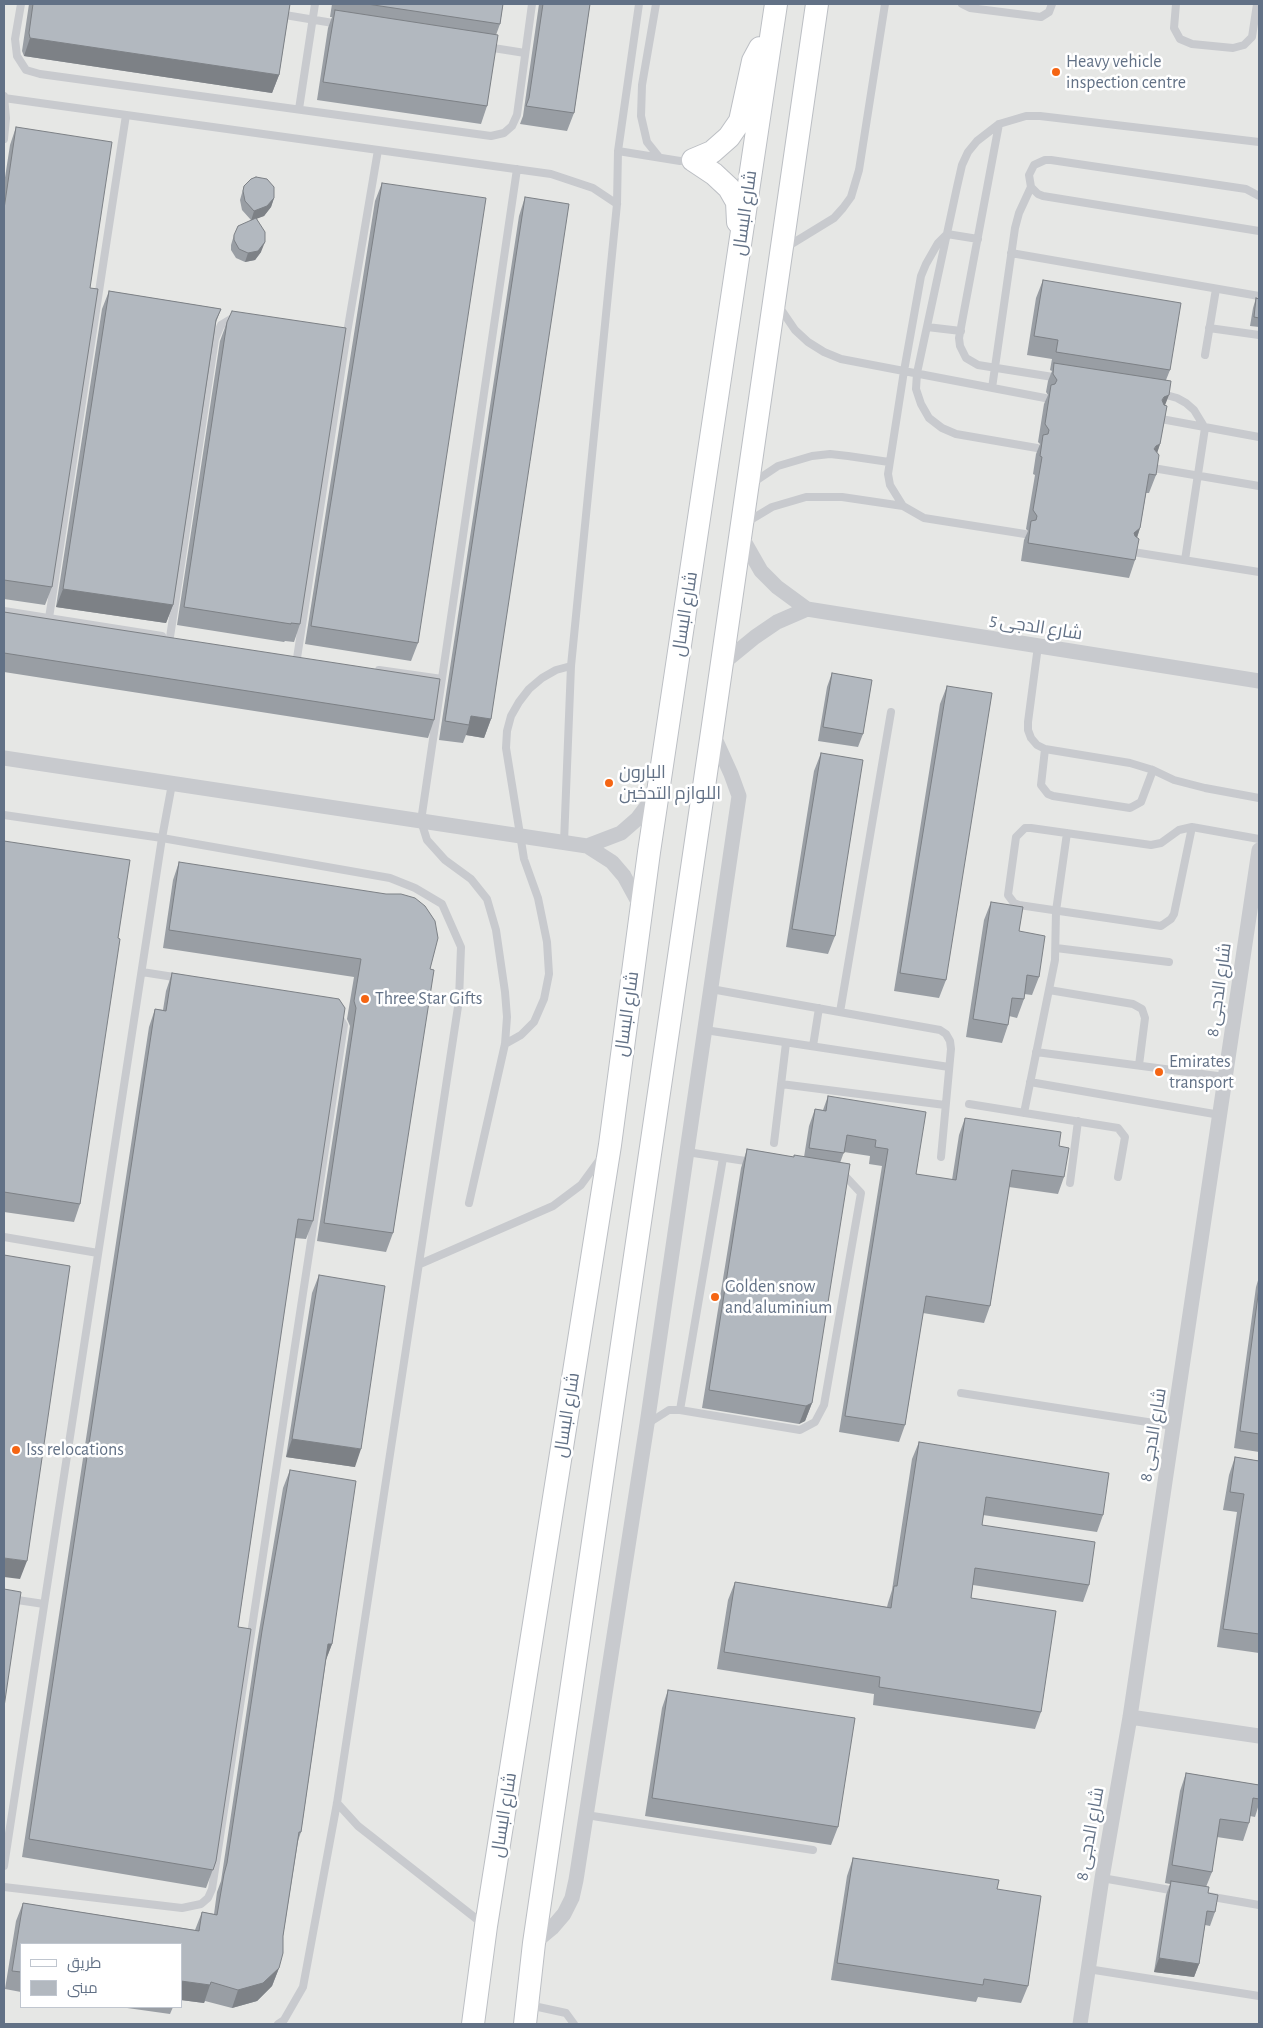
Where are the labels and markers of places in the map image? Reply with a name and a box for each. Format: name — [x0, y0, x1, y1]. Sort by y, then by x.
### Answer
place label: Heavy vehicle inspection centre — [1066, 51, 1186, 94]
marker: Heavy vehicle inspection centre — [1050, 66, 1062, 78]
place label: البارون اللوازم التدخين — [619, 762, 721, 804]
marker: البارون اللوازم التدخين — [603, 777, 615, 789]
place label: Three Star Gifts — [375, 988, 482, 1010]
marker: Three Star Gifts — [359, 993, 371, 1005]
place label: Emirates transport — [1169, 1051, 1234, 1094]
marker: Emirates transport — [1153, 1066, 1165, 1078]
place label: Golden snow and aluminium — [725, 1276, 832, 1318]
marker: Golden snow and aluminium — [709, 1291, 721, 1303]
place label: Iss relocations — [26, 1439, 124, 1461]
marker: Iss relocations — [10, 1444, 22, 1456]

